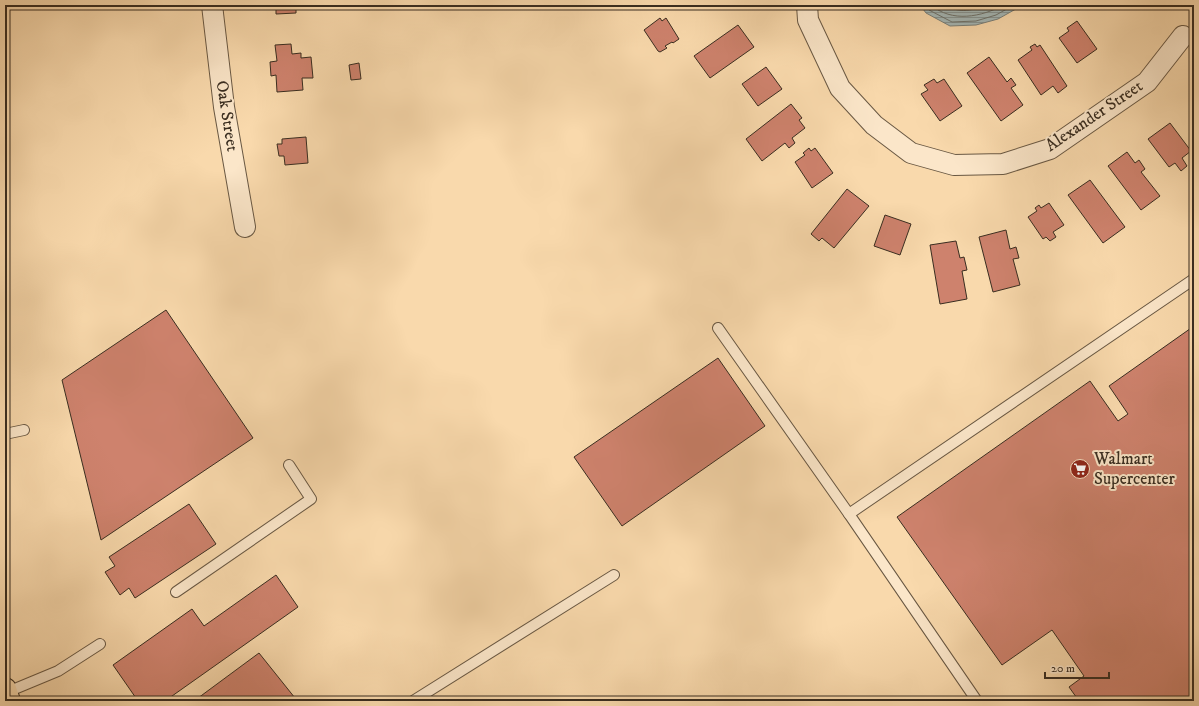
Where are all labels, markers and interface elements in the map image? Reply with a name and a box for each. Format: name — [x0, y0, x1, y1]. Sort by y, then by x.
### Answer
street label: Alexander Street — [1041, 75, 1147, 157]
street label: Oak Street — [211, 79, 244, 154]
place label: Walmart Supercenter — [1093, 448, 1176, 490]
supermarket icon: Walmart Supercenter — [1069, 458, 1091, 480]
scale bar — [1045, 654, 1109, 680]
text: 20 m — [1051, 661, 1075, 676]

